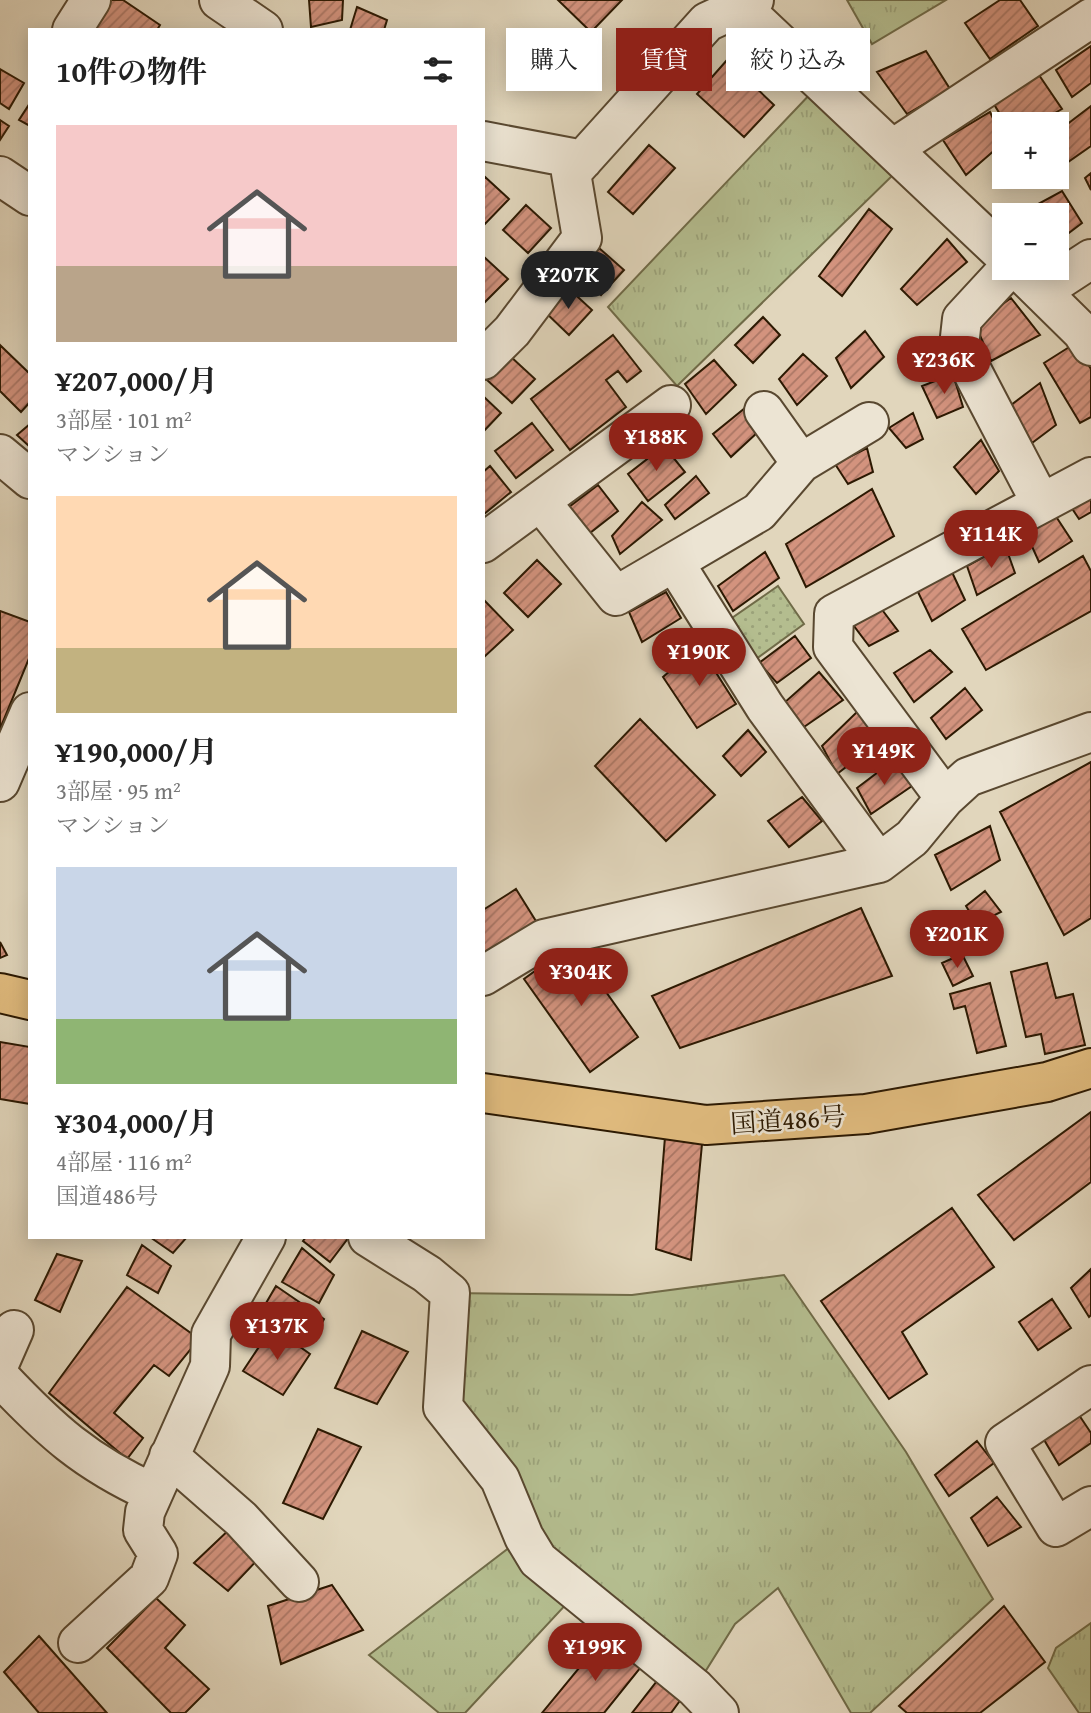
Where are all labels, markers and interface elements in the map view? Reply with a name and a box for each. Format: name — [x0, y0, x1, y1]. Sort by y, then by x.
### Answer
chip: 購入 — [506, 28, 602, 91]
chip: 賃貸 — [616, 28, 712, 91]
chip: 絞り込み — [726, 28, 870, 91]
text: 10件の物件 — [56, 49, 207, 93]
icon: filters — [419, 51, 457, 89]
map controls — [992, 112, 1069, 280]
button: + — [992, 112, 1069, 189]
icon: home — [194, 171, 320, 297]
button: − — [992, 203, 1069, 280]
pin: ¥207K — [519, 252, 617, 311]
text: ¥207K — [537, 257, 599, 290]
pin: ¥236K — [895, 336, 993, 396]
text: ¥236K — [913, 342, 975, 375]
text: ¥207,000/月 — [56, 358, 218, 402]
text: 3部屋 · 101 m² — [56, 403, 192, 436]
pin: ¥188K — [607, 414, 705, 473]
text: ¥188K — [625, 419, 687, 452]
text: マンション — [56, 437, 170, 470]
pin: ¥114K — [942, 510, 1040, 570]
text: ¥114K — [960, 516, 1022, 549]
icon: home — [194, 542, 320, 668]
pin: ¥190K — [650, 628, 748, 688]
text: ¥190K — [668, 634, 730, 667]
pin: ¥149K — [835, 728, 933, 787]
text: ¥190,000/月 — [56, 729, 218, 773]
text: ¥149K — [853, 733, 915, 766]
text: 3部屋 · 95 m² — [56, 774, 181, 807]
text: マンション — [56, 808, 170, 841]
pin: ¥201K — [908, 911, 1006, 970]
icon: home — [194, 913, 320, 1039]
text: ¥201K — [926, 916, 988, 949]
pin: ¥304K — [532, 948, 630, 1008]
text: ¥304K — [550, 954, 612, 987]
street label: 国道486号 — [729, 1096, 847, 1143]
text: ¥304,000/月 — [56, 1100, 218, 1144]
text: 4部屋 · 116 m² — [56, 1145, 192, 1178]
text: 国道486号 — [56, 1179, 158, 1212]
pin: ¥137K — [228, 1302, 326, 1362]
text: ¥137K — [246, 1308, 308, 1341]
pin: ¥199K — [546, 1624, 644, 1683]
text: ¥199K — [564, 1629, 626, 1662]

